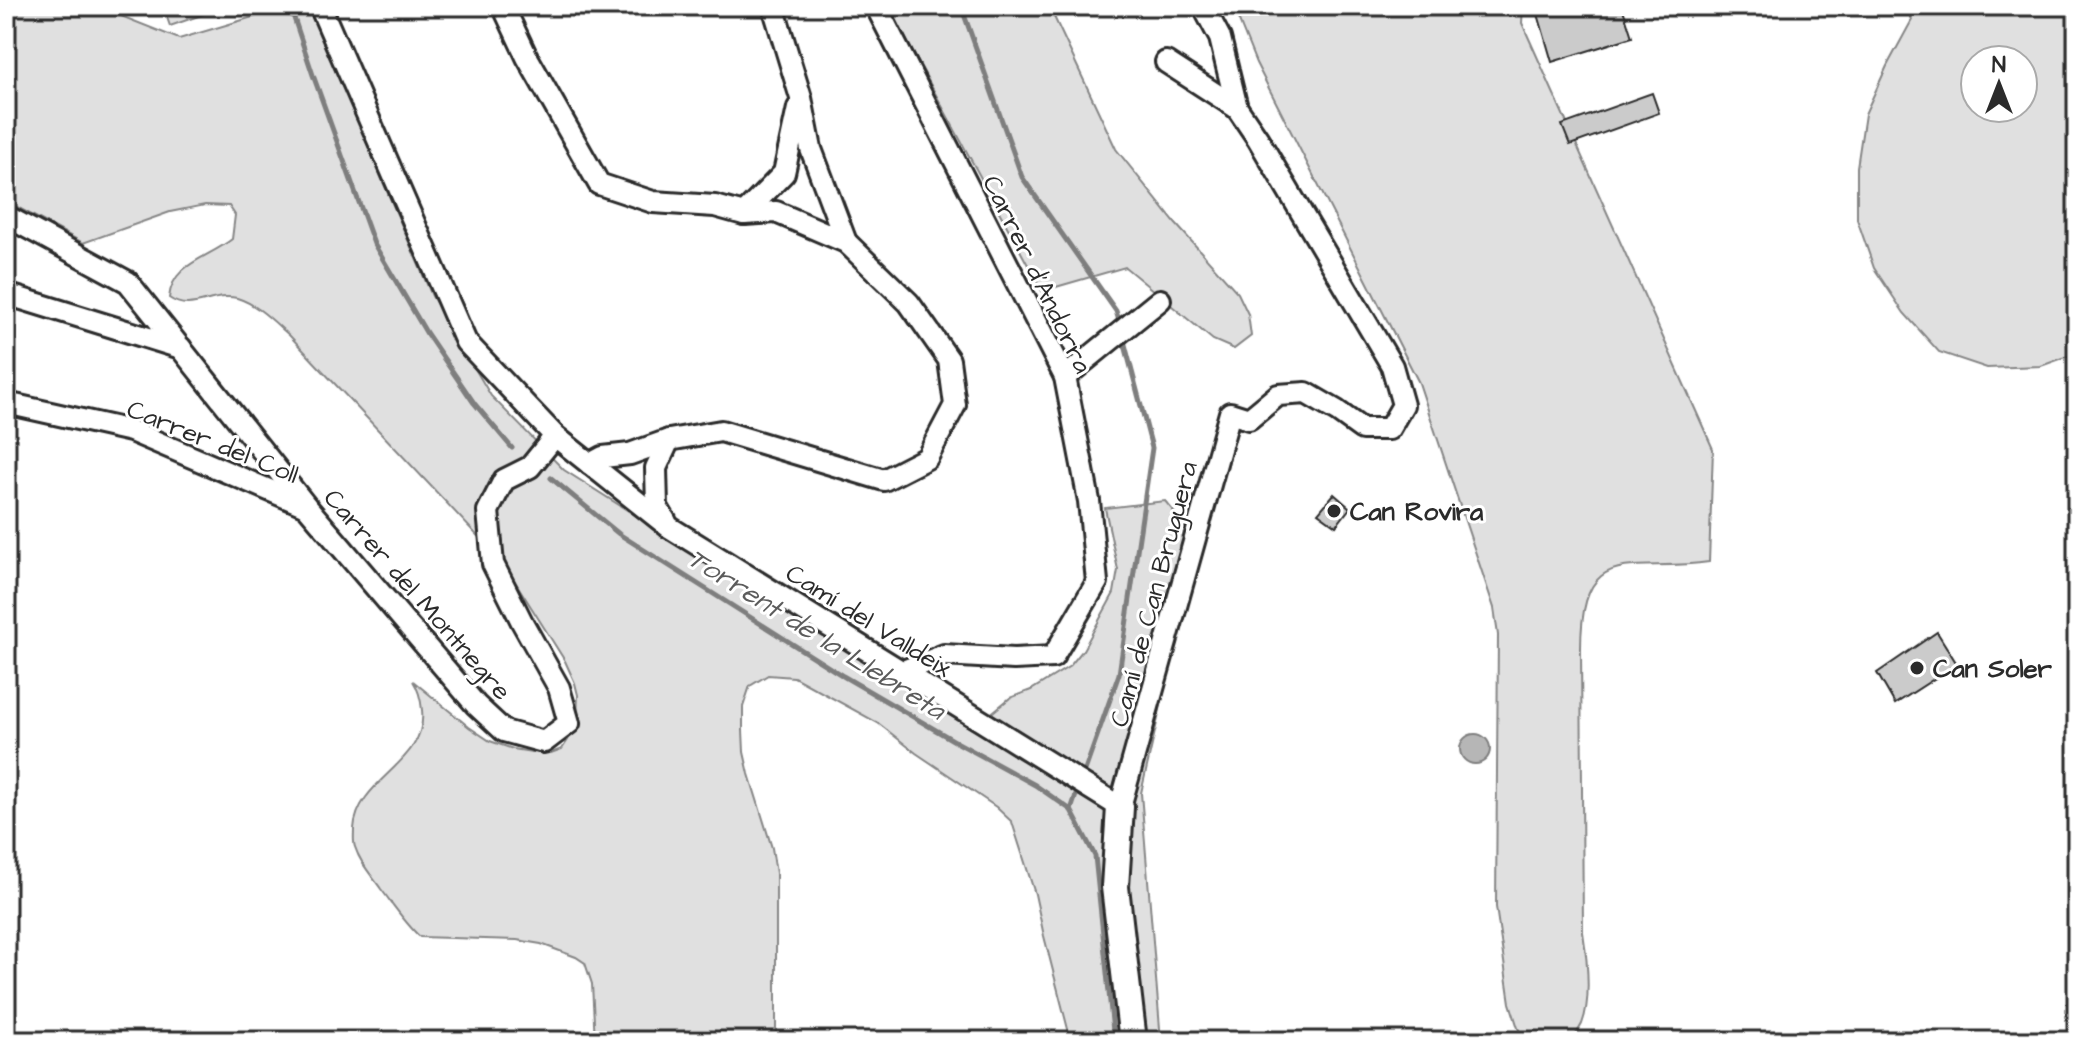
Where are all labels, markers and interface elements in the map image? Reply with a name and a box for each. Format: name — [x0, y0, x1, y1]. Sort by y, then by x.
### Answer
north arrow — [1959, 44, 2039, 124]
text: N — [1992, 50, 2006, 81]
street label: Carrer d'Andorra — [974, 169, 1101, 380]
street label: Carrer del Coll — [121, 391, 304, 493]
street label: Camí de Can Bruguera — [1101, 458, 1209, 731]
street label: Carrer del Montnegre — [314, 481, 519, 710]
place label: Can Rovira — [1350, 494, 1484, 530]
marker: Can Rovira — [1325, 502, 1343, 520]
water label: Torrent de la Llebreta — [680, 539, 954, 730]
street label: Camí del Valldeix — [779, 555, 959, 687]
place label: Can Soler — [1933, 651, 2053, 687]
marker: Can Soler — [1908, 659, 1926, 677]

